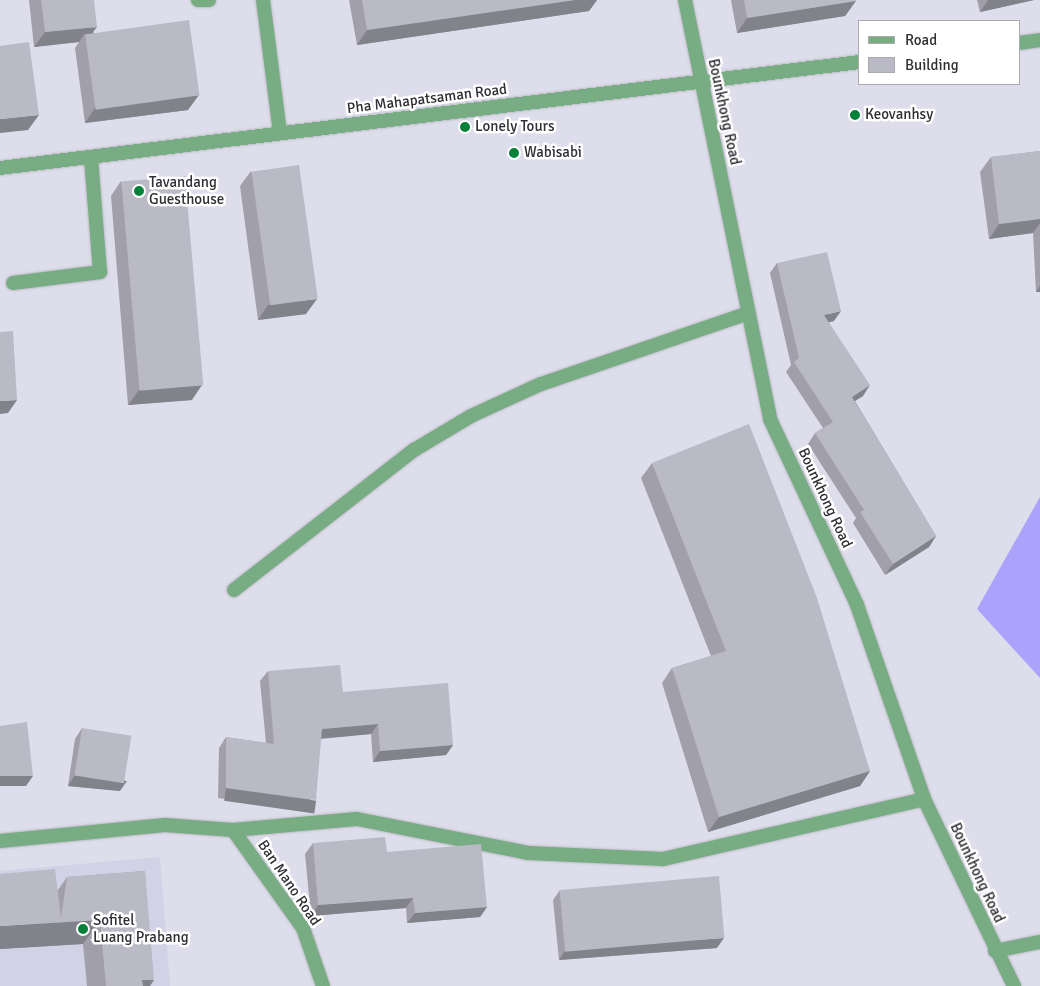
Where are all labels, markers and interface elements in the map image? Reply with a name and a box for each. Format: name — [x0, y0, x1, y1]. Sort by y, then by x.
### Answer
legend — [858, 20, 1020, 85]
text: Road — [905, 31, 937, 49]
text: Building — [905, 56, 959, 74]
street label: Bounkhong Road — [704, 57, 744, 167]
street label: Pha Mahapatsaman Road — [346, 80, 508, 118]
place label: Keovanhsy — [865, 106, 933, 124]
marker: Keovanhsy — [849, 109, 861, 121]
place label: Lonely Tours — [475, 118, 555, 136]
marker: Lonely Tours — [459, 121, 471, 133]
place label: Wabisabi — [524, 144, 582, 162]
marker: Wabisabi — [508, 147, 520, 159]
place label: Tavandang Guesthouse — [149, 173, 224, 208]
marker: Tavandang Guesthouse — [133, 185, 145, 197]
street label: Bounkhong Road — [794, 445, 856, 551]
street label: Bounkhong Road — [946, 820, 1008, 926]
street label: Ban Mano Road — [254, 837, 324, 929]
place label: Sofitel Luang Prabang — [93, 911, 189, 946]
marker: Sofitel Luang Prabang — [77, 923, 89, 935]

